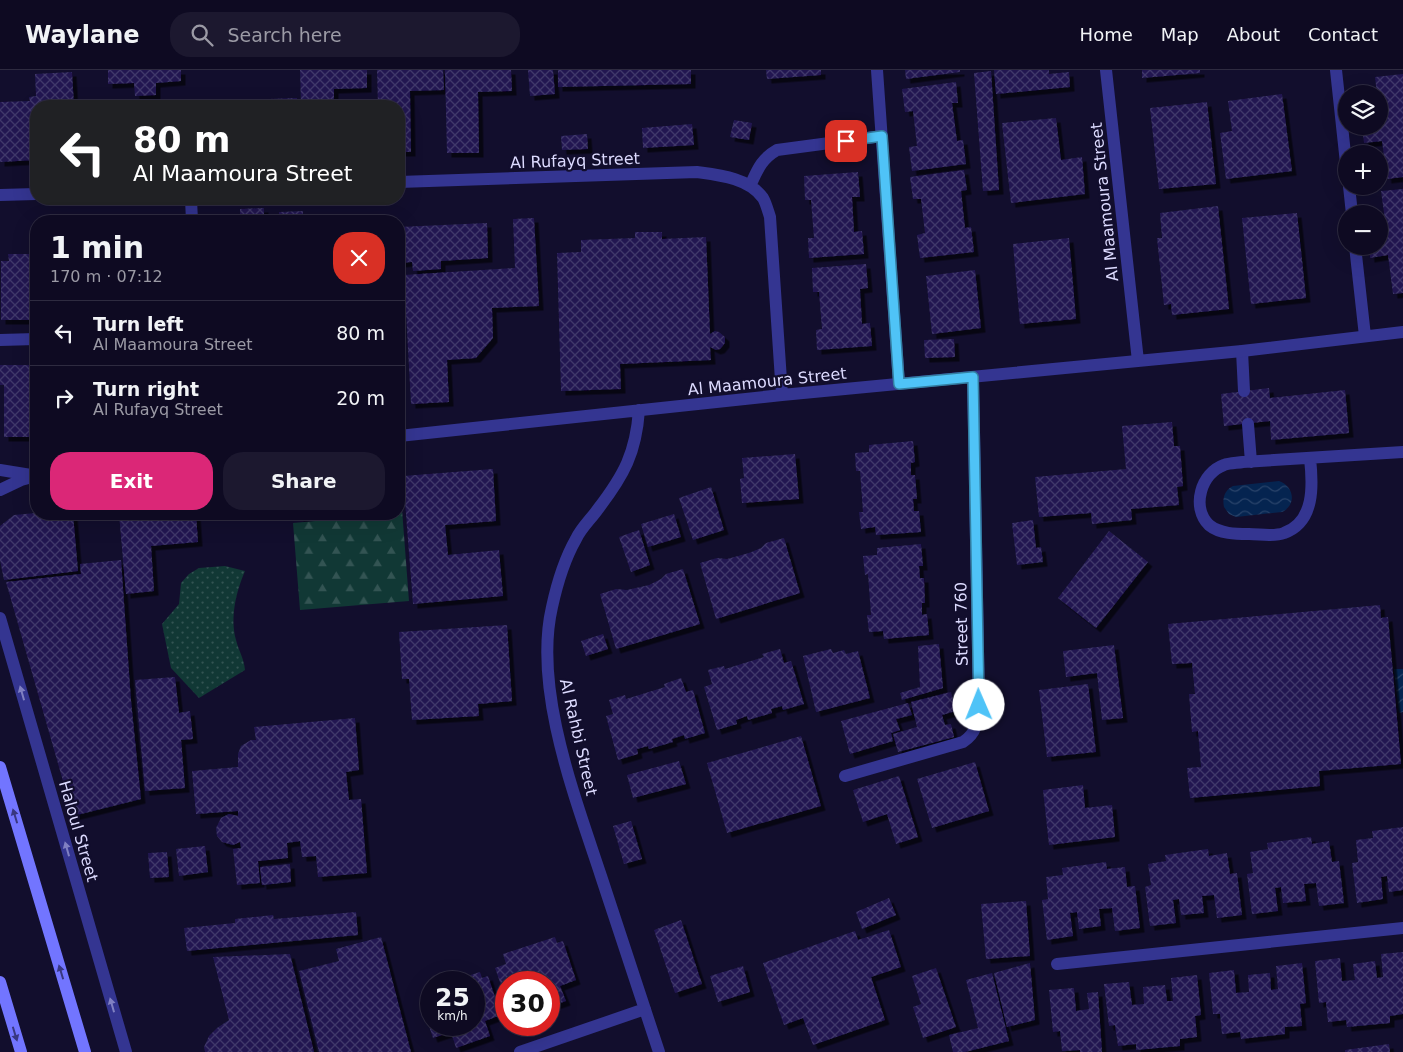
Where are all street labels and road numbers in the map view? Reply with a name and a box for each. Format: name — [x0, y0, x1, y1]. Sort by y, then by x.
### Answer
street label: Al Maamoura Street — [1087, 122, 1122, 282]
street label: Al Rufayq Street — [510, 149, 640, 172]
street label: Al Maamoura Street — [687, 364, 847, 399]
street label: Street 760 — [951, 582, 972, 666]
street label: Al Rahbi Street — [556, 677, 601, 797]
street label: Haloul Street — [55, 778, 102, 884]

